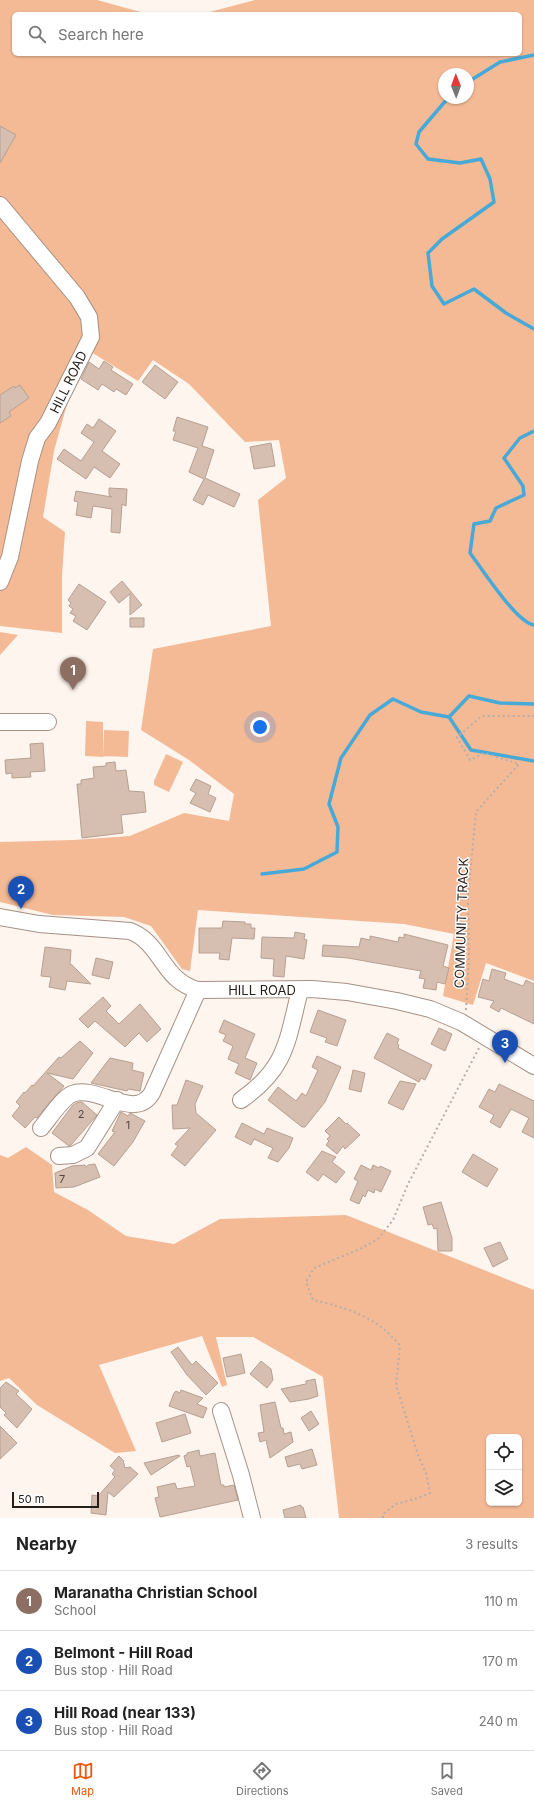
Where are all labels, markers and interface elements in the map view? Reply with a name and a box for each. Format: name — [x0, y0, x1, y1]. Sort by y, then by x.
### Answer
search box — [12, 12, 522, 56]
icon: search — [26, 23, 48, 45]
text: Search here — [58, 25, 144, 44]
north arrow — [438, 68, 474, 104]
street label: HILL ROAD — [46, 348, 90, 416]
pin: 1 — [60, 657, 86, 690]
your location — [250, 717, 270, 737]
street label: COMMUNITY TRACK — [451, 857, 471, 989]
pin: 2 — [8, 876, 34, 909]
street label: HILL ROAD — [228, 982, 296, 998]
pin: 3 — [492, 1030, 518, 1063]
house number: 2 — [78, 1107, 84, 1121]
house number: 1 — [126, 1118, 130, 1132]
house number: 7 — [59, 1172, 65, 1186]
map controls — [486, 1434, 522, 1506]
button: locate — [486, 1434, 522, 1470]
button: layers — [486, 1470, 522, 1506]
scale bar — [12, 1490, 99, 1509]
text: 50 m — [18, 1492, 44, 1506]
text: Nearby — [16, 1534, 77, 1554]
text: 3 results — [465, 1536, 518, 1552]
text: Maranatha Christian School — [54, 1583, 257, 1602]
text: 1 — [26, 1593, 32, 1609]
text: 110 m — [484, 1593, 518, 1609]
text: School — [54, 1602, 96, 1618]
text: Belmont - Hill Road — [54, 1643, 193, 1662]
text: 2 — [25, 1653, 33, 1669]
text: 170 m — [482, 1653, 518, 1669]
text: Bus stop · Hill Road — [54, 1662, 173, 1678]
text: Hill Road (near 133) — [54, 1703, 196, 1722]
text: 3 — [25, 1713, 33, 1729]
text: 240 m — [479, 1713, 518, 1729]
text: Bus stop · Hill Road — [54, 1722, 173, 1738]
tab: Map — [71, 1760, 94, 1798]
tab: Directions — [236, 1760, 289, 1798]
tab: Saved — [431, 1760, 463, 1798]

